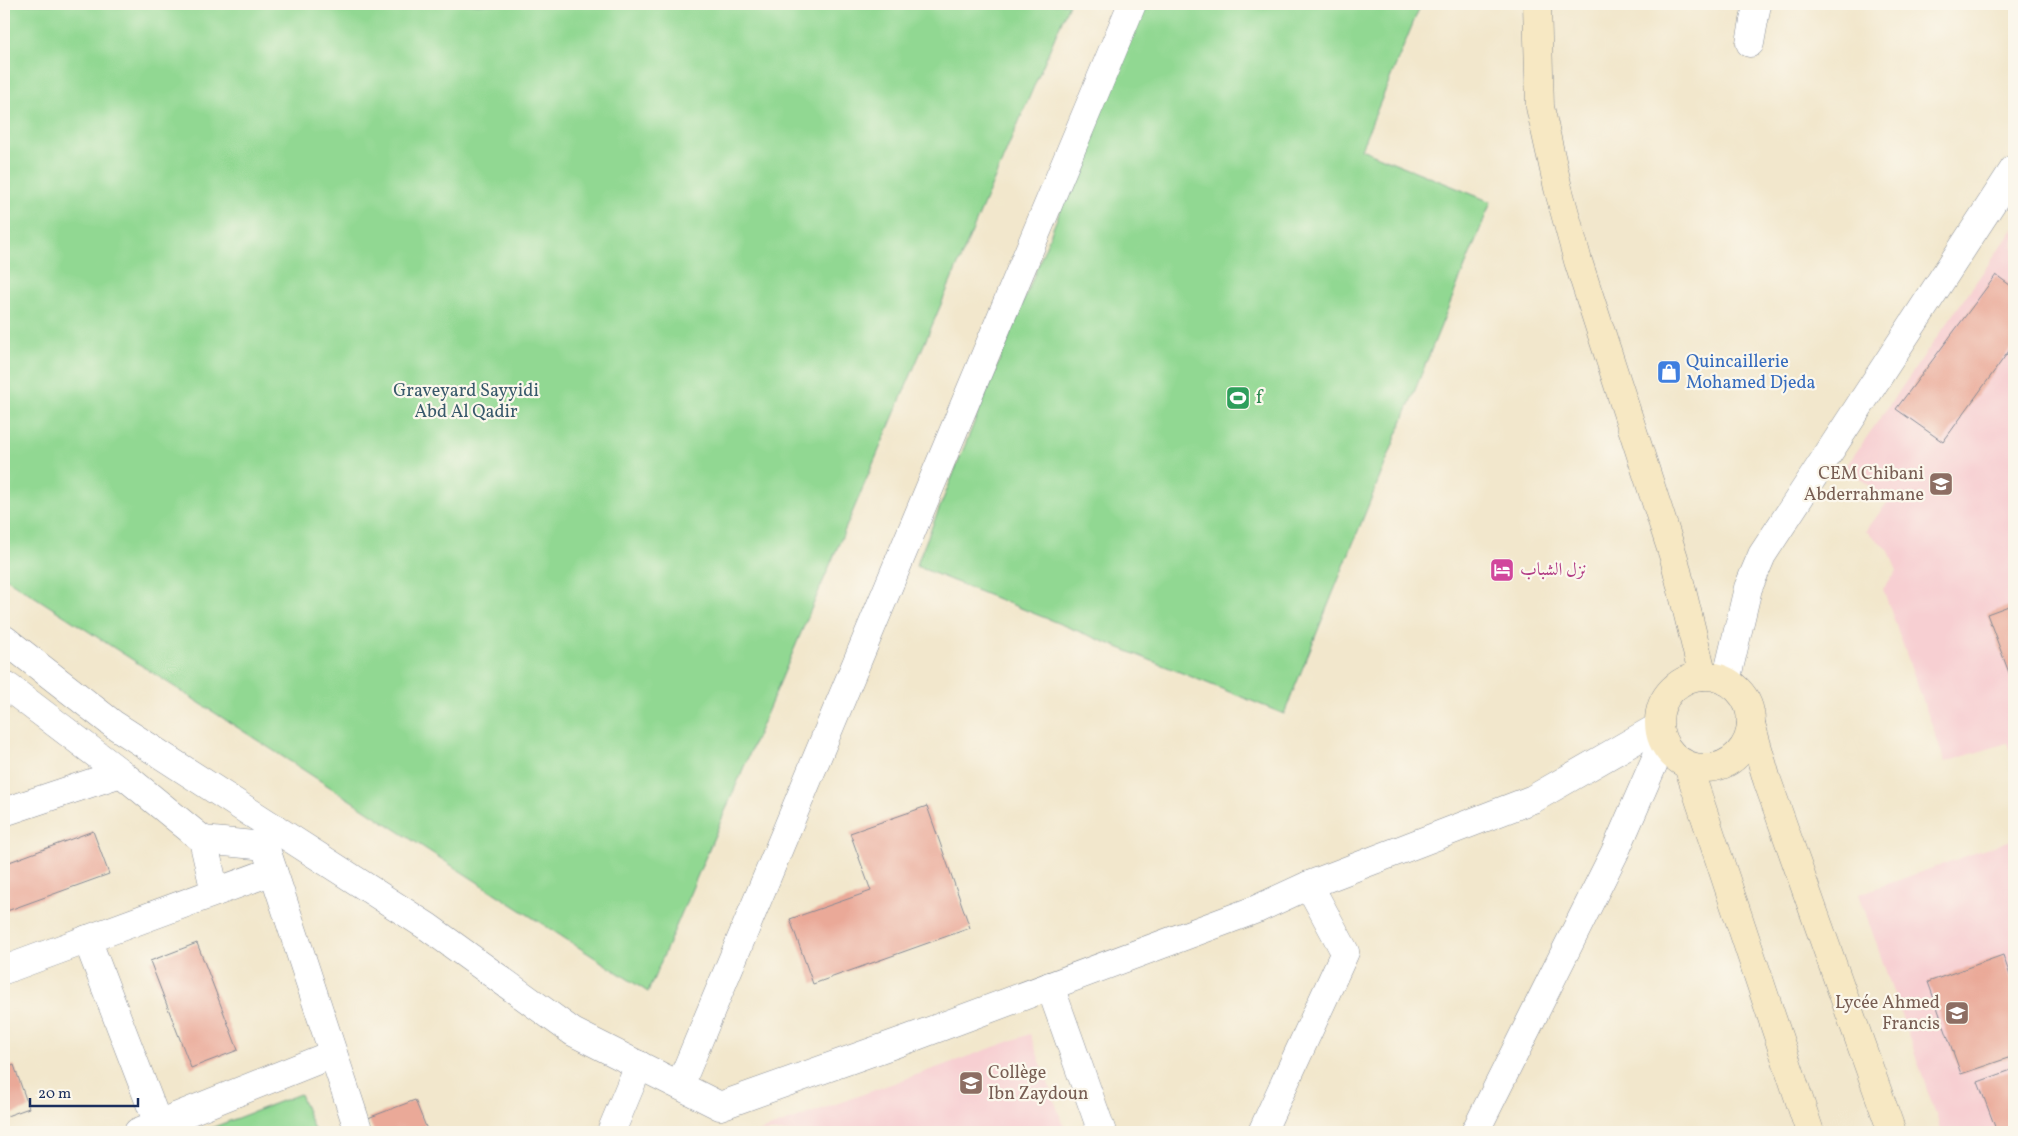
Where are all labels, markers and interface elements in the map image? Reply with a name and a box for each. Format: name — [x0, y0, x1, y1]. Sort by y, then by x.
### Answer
place label: Quincaillerie Mohamed Djeda — [1686, 350, 1816, 396]
shop icon: Quincaillerie Mohamed Djeda — [1656, 359, 1682, 385]
park label: Graveyard Sayyidi Abd Al Qadir — [393, 379, 539, 425]
sports icon: f — [1225, 385, 1251, 411]
place label: f — [1256, 386, 1264, 411]
place label: CEM Chibani Abderrahmane — [1804, 462, 1924, 508]
school or university icon: CEM Chibani Abderrahmane — [1928, 471, 1954, 497]
hotel icon: نزل الشباب — [1489, 557, 1515, 583]
place label: نزل الشباب — [1520, 558, 1587, 583]
place label: Lycée Ahmed Francis — [1835, 991, 1940, 1037]
school or university icon: Lycée Ahmed Francis — [1944, 1000, 1970, 1026]
place label: Collège Ibn Zaydoun — [988, 1061, 1089, 1107]
school or university icon: Collège Ibn Zaydoun — [958, 1070, 984, 1096]
scale bar — [30, 1076, 138, 1108]
text: 20 m — [38, 1084, 71, 1105]

